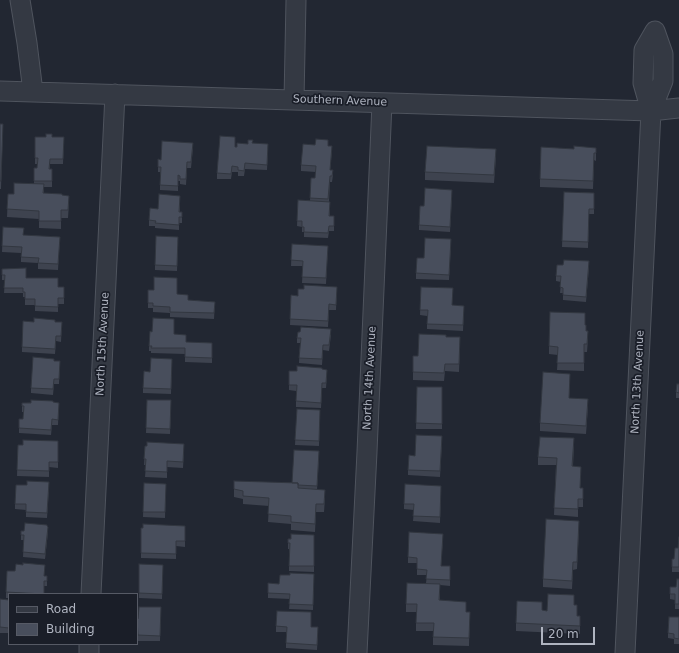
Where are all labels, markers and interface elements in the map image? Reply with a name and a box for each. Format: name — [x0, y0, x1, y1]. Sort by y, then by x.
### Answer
street label: Southern Avenue — [293, 93, 387, 109]
street label: North 15th Avenue — [94, 292, 112, 396]
street label: North 14th Avenue — [361, 326, 379, 430]
street label: North 13th Avenue — [629, 330, 647, 434]
legend — [8, 593, 138, 645]
text: Road — [46, 602, 76, 616]
scale bar — [543, 619, 597, 645]
text: Building — [46, 622, 95, 636]
text: 20 m — [548, 627, 579, 641]

